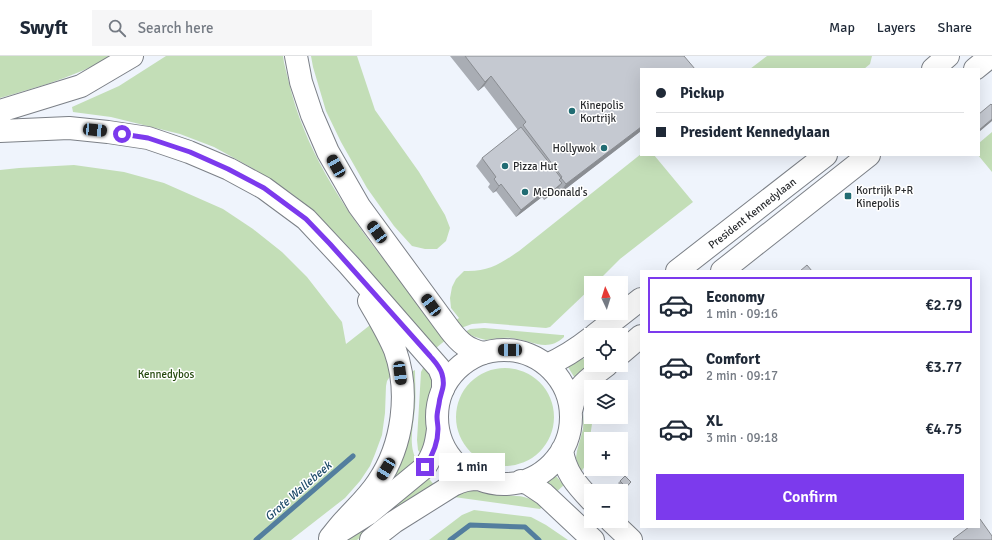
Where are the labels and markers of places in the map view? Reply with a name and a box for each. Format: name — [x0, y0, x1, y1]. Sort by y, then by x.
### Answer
place label: Kinepolis Kortrijk — [580, 99, 624, 125]
marker: Kinepolis Kortrijk — [567, 106, 577, 116]
place label: Hollywok — [552, 142, 596, 155]
marker: Hollywok — [599, 143, 609, 153]
place label: Pizza Hut — [513, 160, 557, 173]
marker: Pizza Hut — [500, 161, 510, 171]
place label: Kortrijk P+R Kinepolis — [856, 184, 914, 210]
place label: McDonald's — [533, 186, 588, 199]
marker: McDonald's — [520, 187, 530, 197]
marker: Kortrijk P+R Kinepolis — [843, 191, 853, 201]

